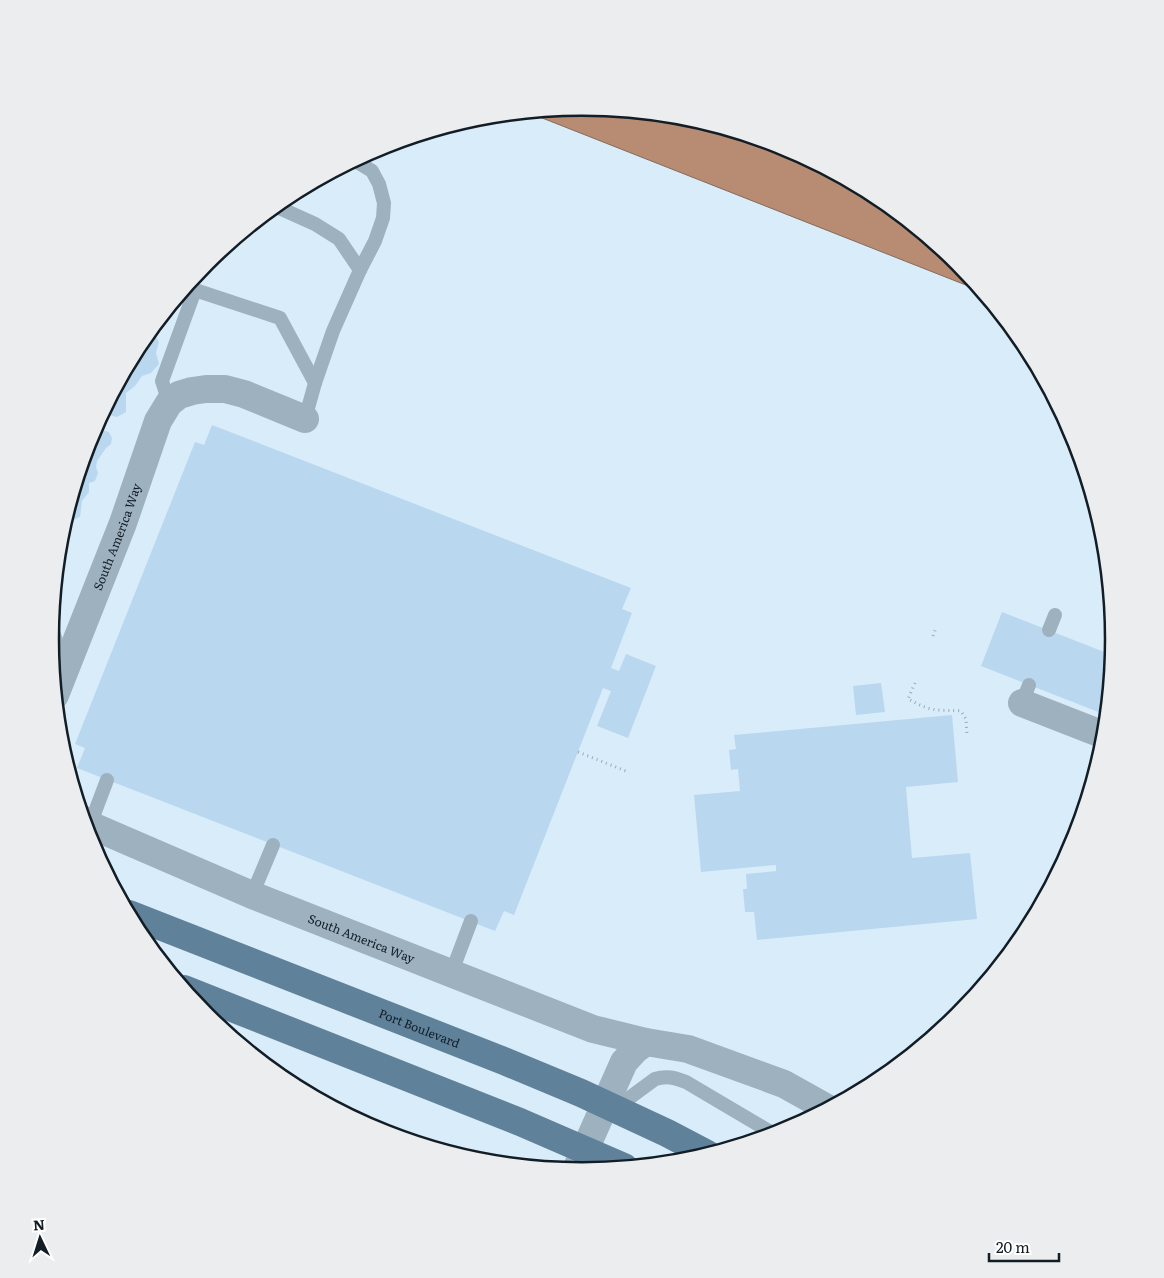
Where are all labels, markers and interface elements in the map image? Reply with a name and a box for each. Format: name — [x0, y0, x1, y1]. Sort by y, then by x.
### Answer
street label: South America Way — [88, 481, 145, 593]
street label: South America Way — [306, 909, 418, 967]
street label: Port Boulevard — [376, 1004, 463, 1052]
north arrow — [15, 1213, 65, 1263]
text: N — [32, 1214, 46, 1234]
scale bar — [989, 1230, 1059, 1262]
text: 20 m — [996, 1235, 1030, 1258]

